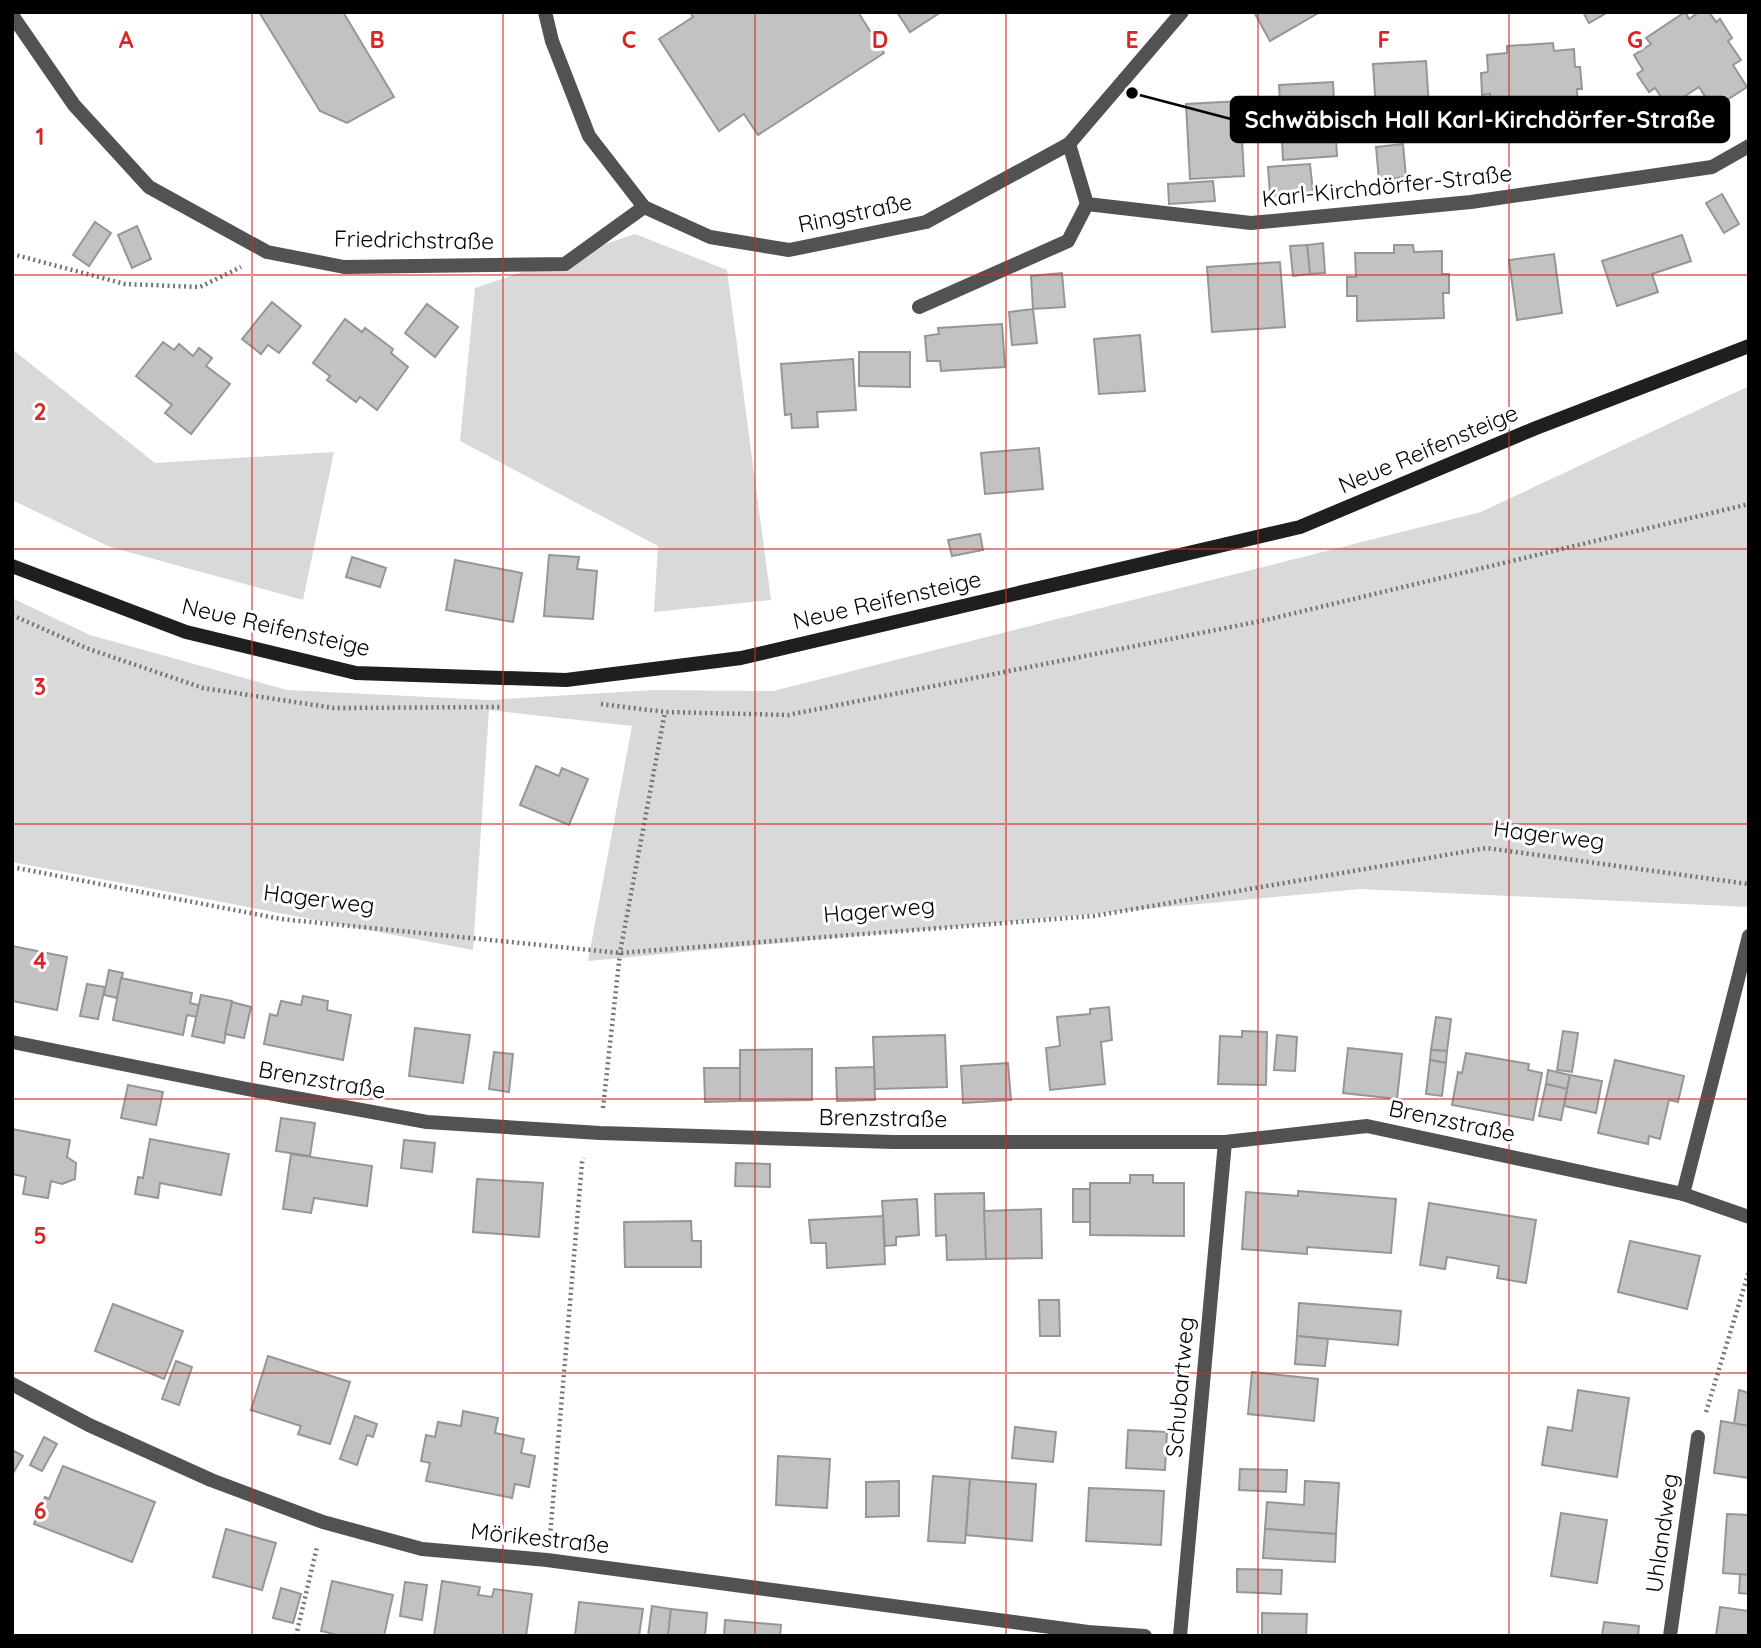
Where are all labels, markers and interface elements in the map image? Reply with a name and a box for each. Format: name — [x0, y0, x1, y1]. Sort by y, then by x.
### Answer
text: A — [119, 25, 134, 54]
text: B — [369, 25, 385, 54]
text: C — [622, 25, 636, 54]
text: D — [872, 25, 888, 54]
text: E — [1125, 25, 1139, 54]
text: F — [1378, 25, 1390, 54]
text: G — [1627, 25, 1643, 54]
callout: Schwäbisch Hall Karl-Kirchdörfer-Straße — [1231, 97, 1729, 142]
text: Schwäbisch Hall Karl-Kirchdörfer-Straße — [1245, 104, 1715, 134]
text: 1 — [36, 122, 44, 151]
street label: Karl-Kirchdörfer-Straße — [1260, 158, 1514, 213]
street label: Ringstraße — [795, 186, 915, 239]
street label: Friedrichstraße — [334, 224, 494, 255]
text: 2 — [33, 397, 47, 426]
street label: Neue Reifensteige — [1334, 398, 1522, 499]
street label: Neue Reifensteige — [790, 564, 984, 635]
street label: Neue Reifensteige — [179, 591, 373, 662]
text: 3 — [34, 672, 46, 701]
street label: Hagerweg — [1492, 813, 1606, 856]
street label: Hagerweg — [262, 877, 376, 920]
street label: Hagerweg — [822, 890, 936, 929]
text: 4 — [33, 946, 47, 975]
street label: Brenzstraße — [256, 1054, 388, 1105]
street label: Brenzstraße — [1386, 1093, 1518, 1148]
street label: Brenzstraße — [818, 1102, 948, 1133]
text: 5 — [33, 1221, 47, 1250]
street label: Schubartweg — [1159, 1315, 1200, 1458]
street label: Uhlandweg — [1639, 1471, 1684, 1595]
text: 6 — [34, 1496, 46, 1525]
street label: Mörikestraße — [469, 1516, 611, 1559]

